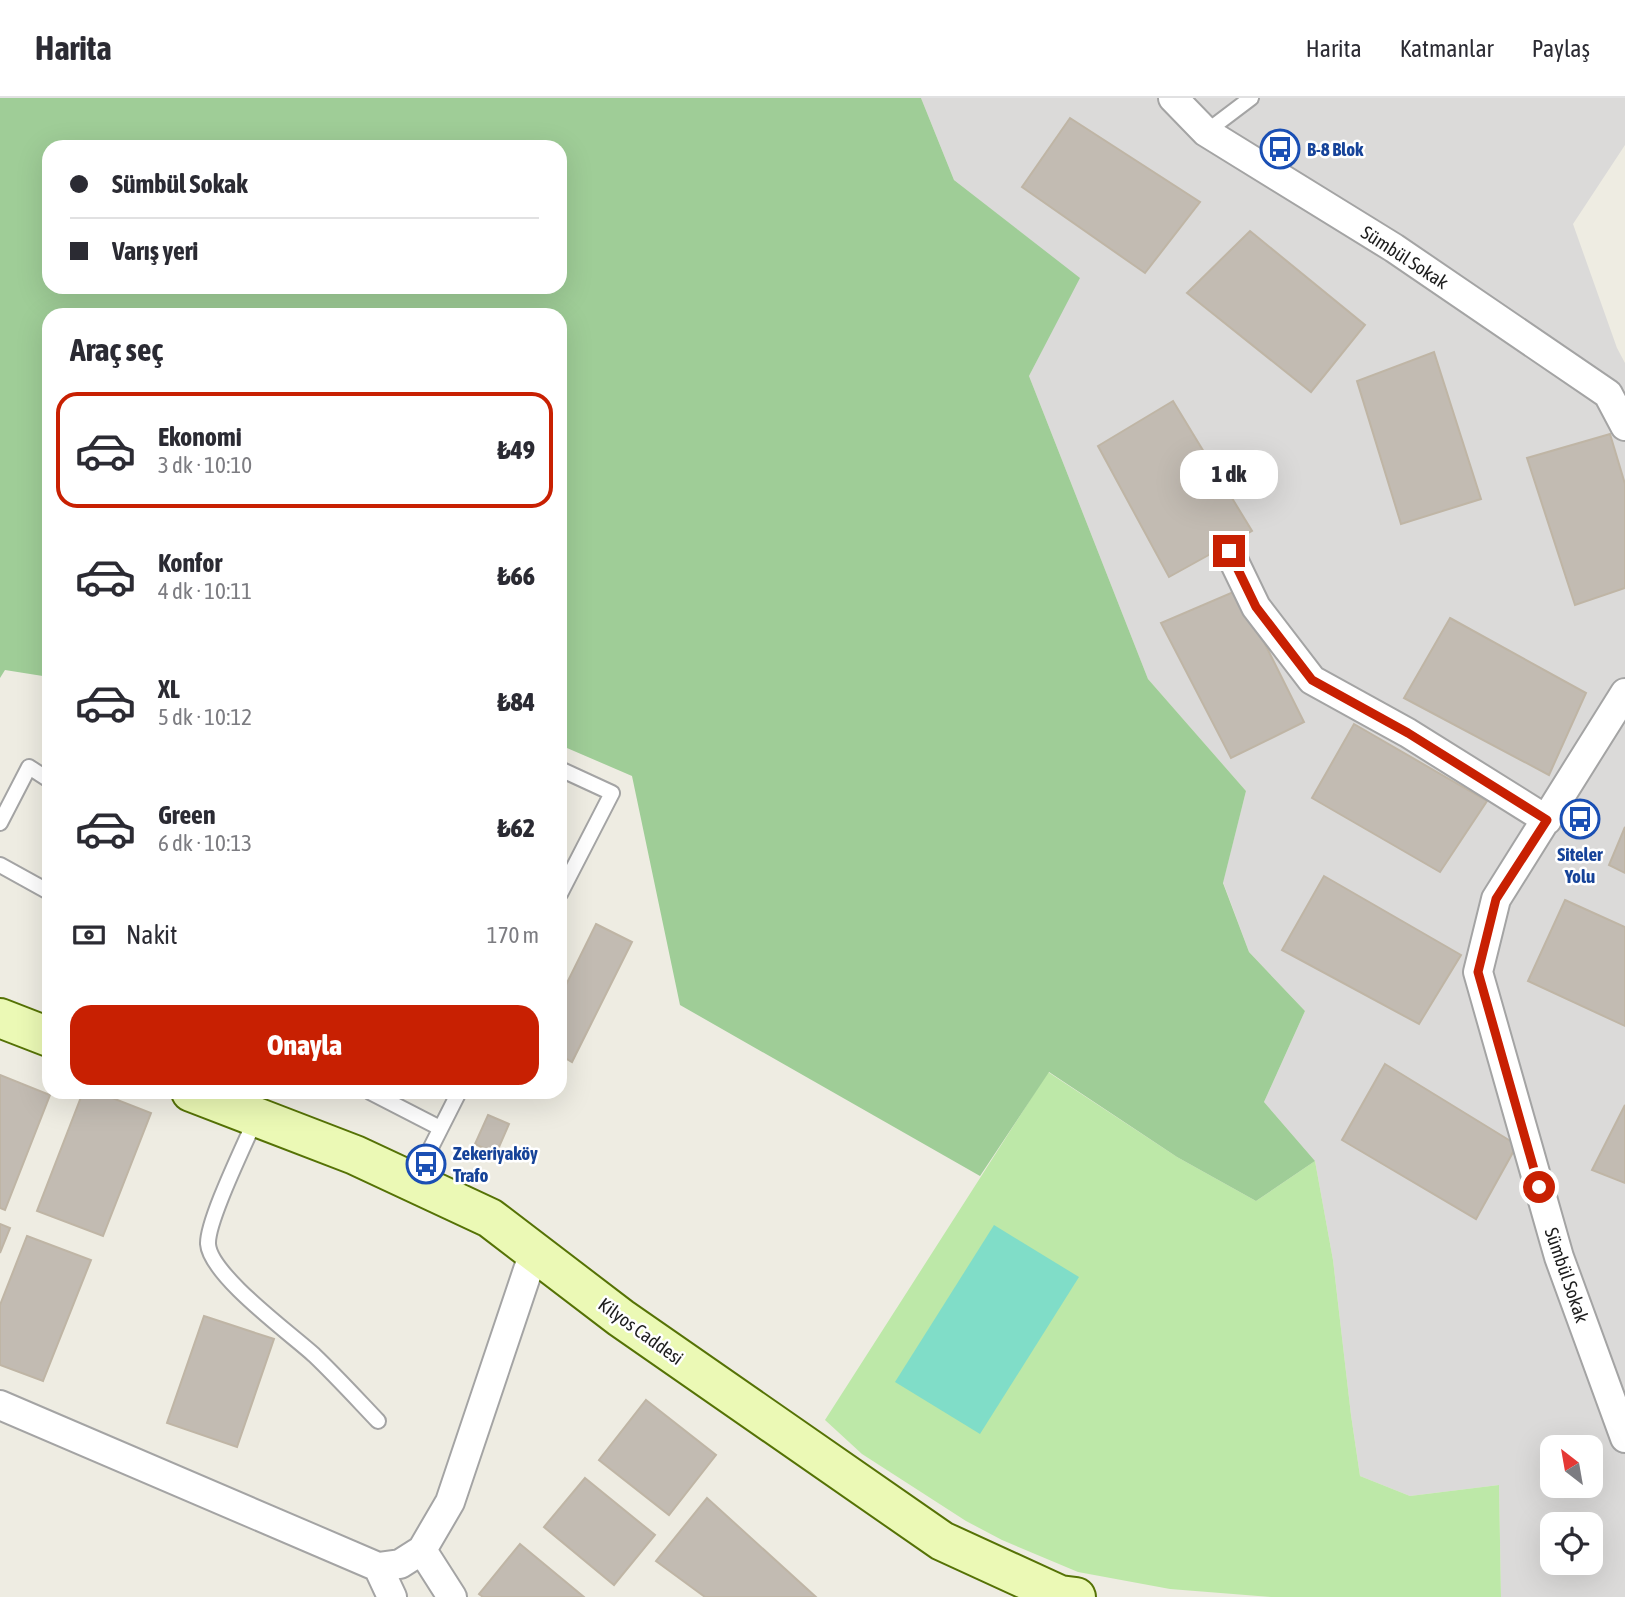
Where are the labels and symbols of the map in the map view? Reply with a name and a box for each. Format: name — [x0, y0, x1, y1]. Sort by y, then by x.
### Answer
bus stop icon: B-8 Blok — [1259, 128, 1301, 170]
place label: B-8 Blok — [1307, 138, 1364, 160]
street label: Sümbül Sokak — [1357, 221, 1453, 294]
callout: 1 dk — [1180, 449, 1278, 498]
route end — [1213, 535, 1245, 567]
bus stop icon: Siteler Yolu — [1559, 798, 1601, 840]
place label: Siteler Yolu — [1557, 843, 1603, 887]
place label: Zekeriyaköy Trafo — [453, 1142, 538, 1186]
bus stop icon: Zekeriyaköy Trafo — [405, 1143, 447, 1185]
route start — [1523, 1171, 1555, 1203]
street label: Sümbül Sokak — [1540, 1225, 1594, 1326]
street label: Kilyos Caddesi — [594, 1293, 688, 1369]
north arrow — [1540, 1435, 1603, 1498]

